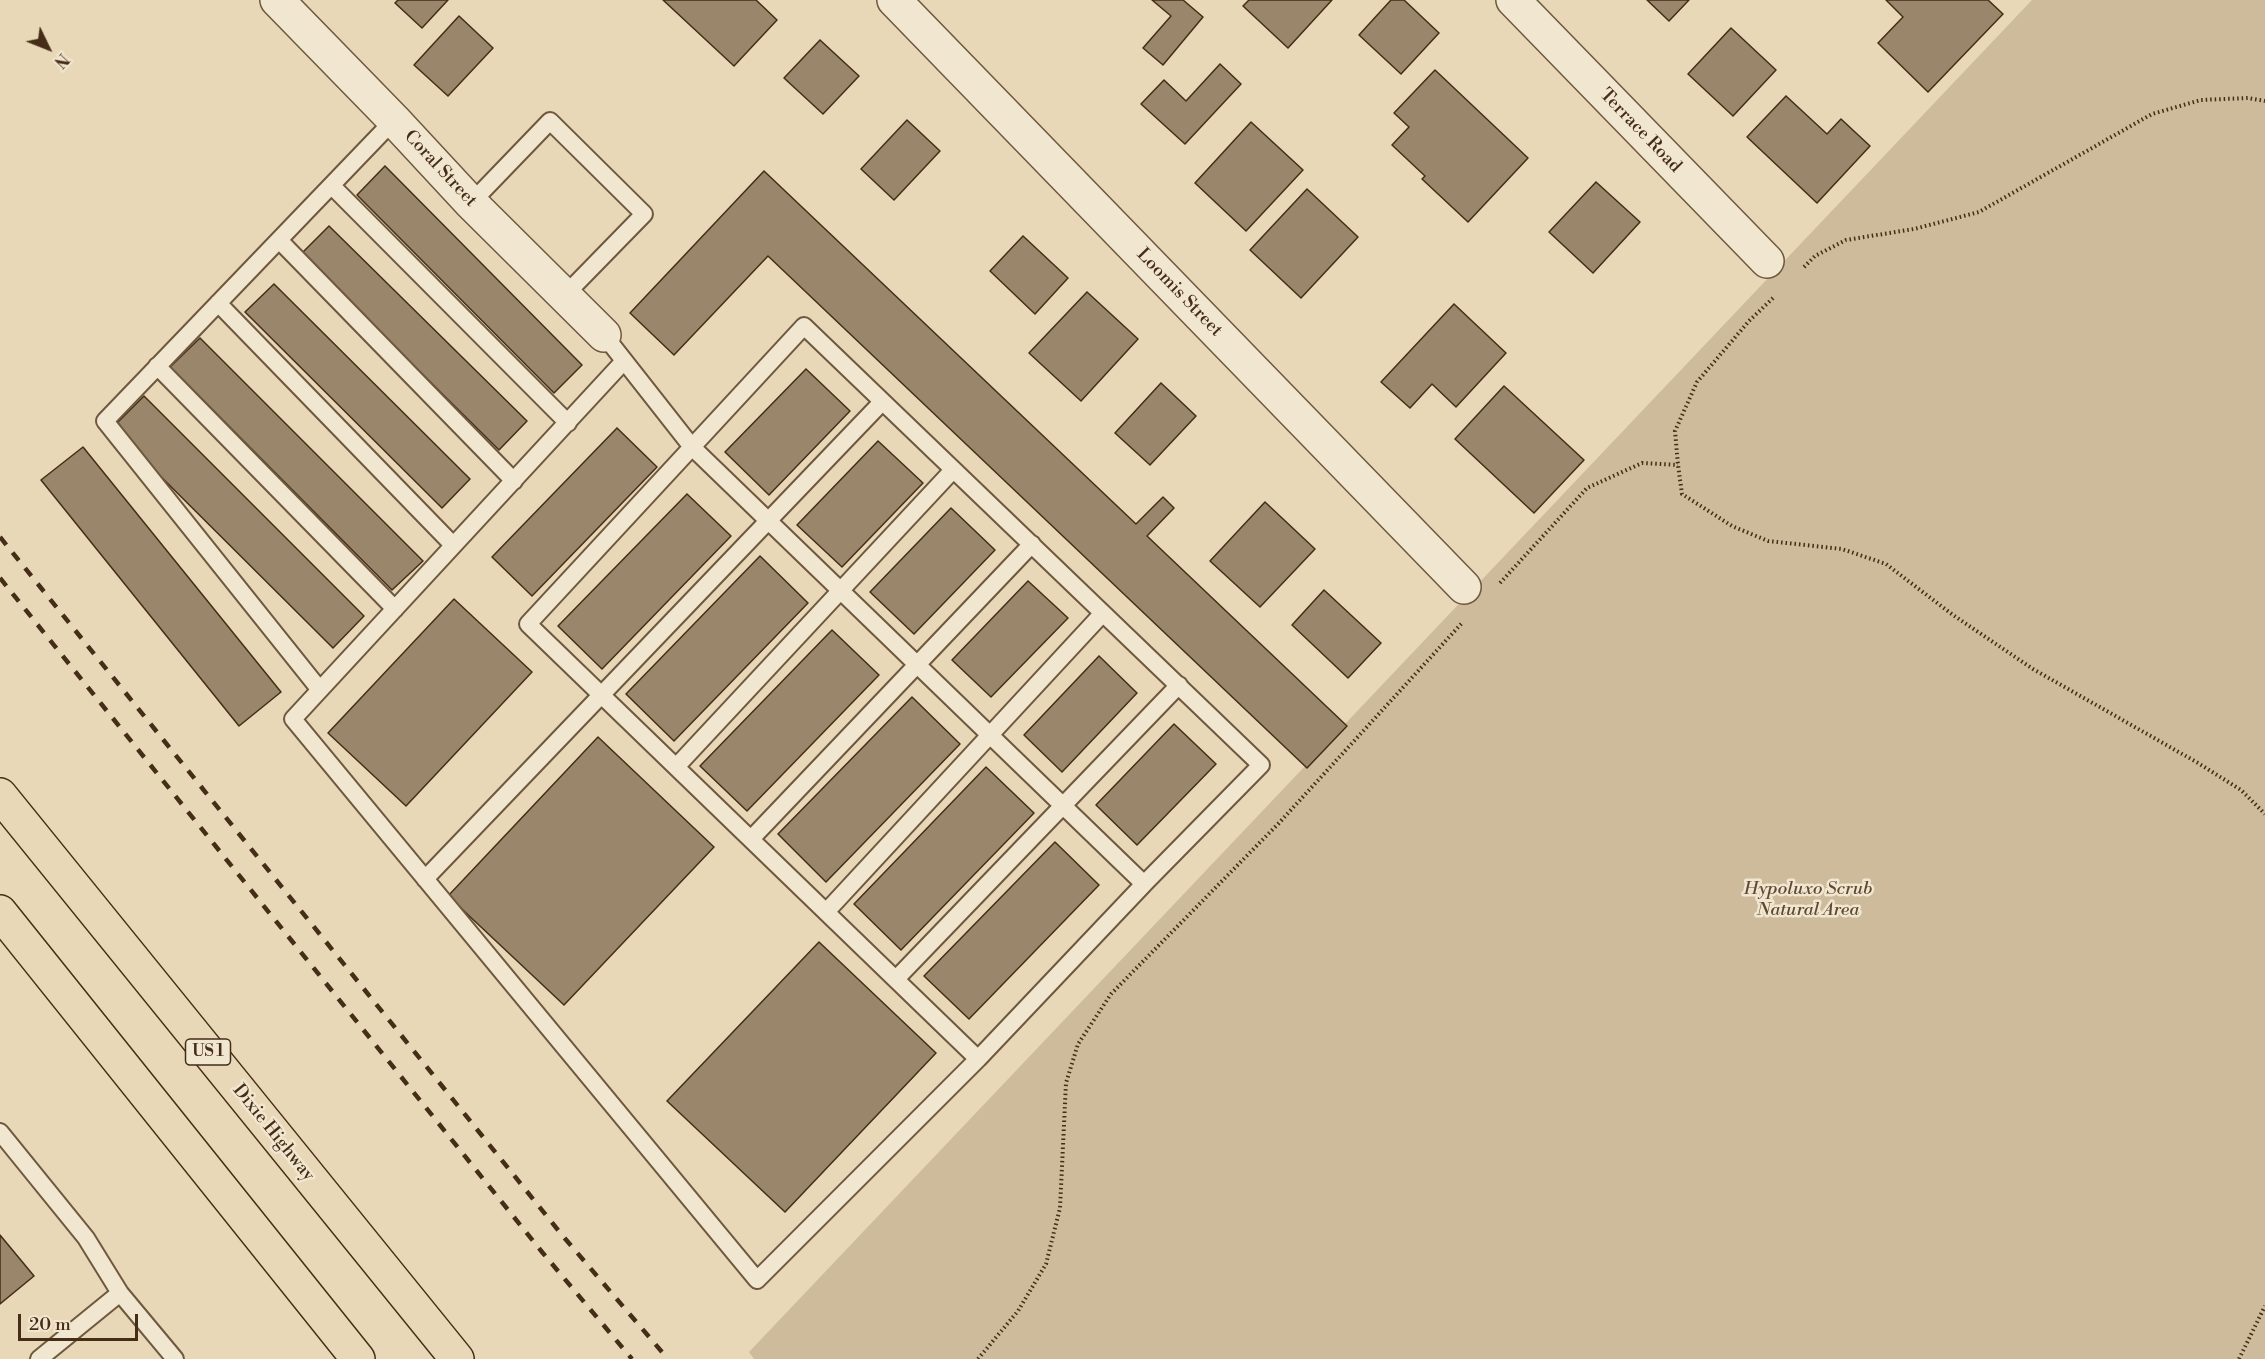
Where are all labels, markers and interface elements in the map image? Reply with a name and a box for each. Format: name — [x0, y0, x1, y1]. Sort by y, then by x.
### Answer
north arrow — [18, 18, 78, 78]
text: N — [50, 49, 73, 72]
street label: Terrace Road — [1594, 84, 1686, 178]
street label: Coral Street — [399, 126, 481, 212]
street label: Loomis Street — [1132, 244, 1226, 342]
park label: Hypoluxo Scrub Natural Area — [1744, 879, 1872, 922]
road number: US 1 — [186, 1039, 230, 1065]
street label: Dixie Highway — [227, 1080, 319, 1186]
scale bar — [21, 1302, 141, 1340]
text: 20 m — [29, 1313, 71, 1336]

